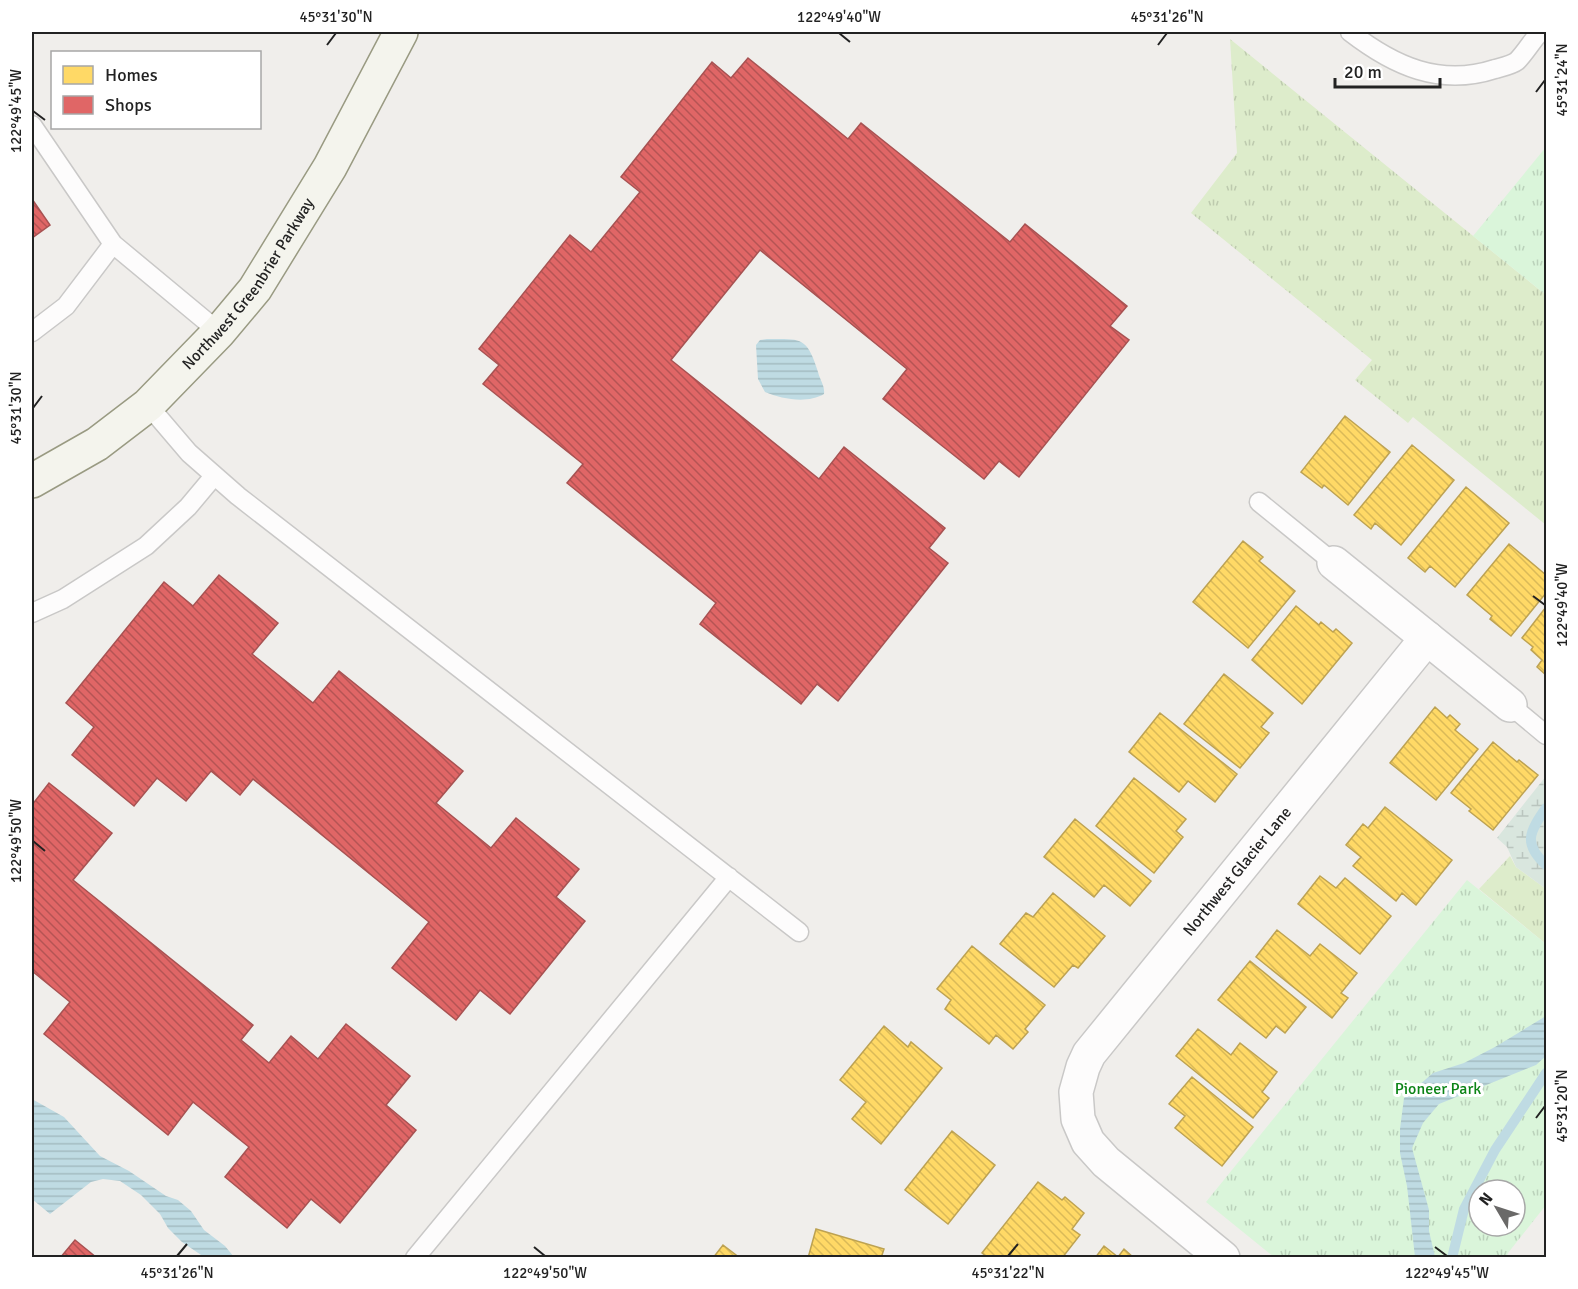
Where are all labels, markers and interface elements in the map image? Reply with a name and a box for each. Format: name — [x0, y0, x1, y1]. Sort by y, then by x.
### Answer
text: 45°31'30"N — [299, 8, 373, 26]
text: 122°49'40"W — [797, 8, 881, 26]
text: 45°31'26"N — [1130, 8, 1204, 26]
text: 45°31'24"N — [1553, 43, 1571, 117]
legend — [51, 51, 261, 129]
scale bar — [1335, 51, 1440, 89]
text: 20 m — [1344, 61, 1382, 83]
text: Homes — [105, 64, 158, 86]
text: 122°49'45"W — [7, 69, 25, 153]
text: Shops — [105, 94, 152, 116]
street label: Northwest Greenbrier Parkway — [178, 194, 319, 374]
text: 45°31'30"N — [7, 371, 25, 445]
text: 122°49'40"W — [1553, 563, 1571, 647]
text: 122°49'50"W — [7, 799, 25, 883]
street label: Northwest Glacier Lane — [1179, 803, 1296, 940]
text: 45°31'20"N — [1553, 1069, 1571, 1143]
park label: Pioneer Park — [1395, 1079, 1481, 1099]
north arrow — [1467, 1178, 1527, 1238]
text: N — [1475, 1189, 1497, 1210]
text: 45°31'26"N — [140, 1264, 214, 1282]
text: 122°49'50"W — [503, 1264, 587, 1282]
text: 45°31'22"N — [971, 1264, 1045, 1282]
text: 122°49'45"W — [1405, 1264, 1489, 1282]

